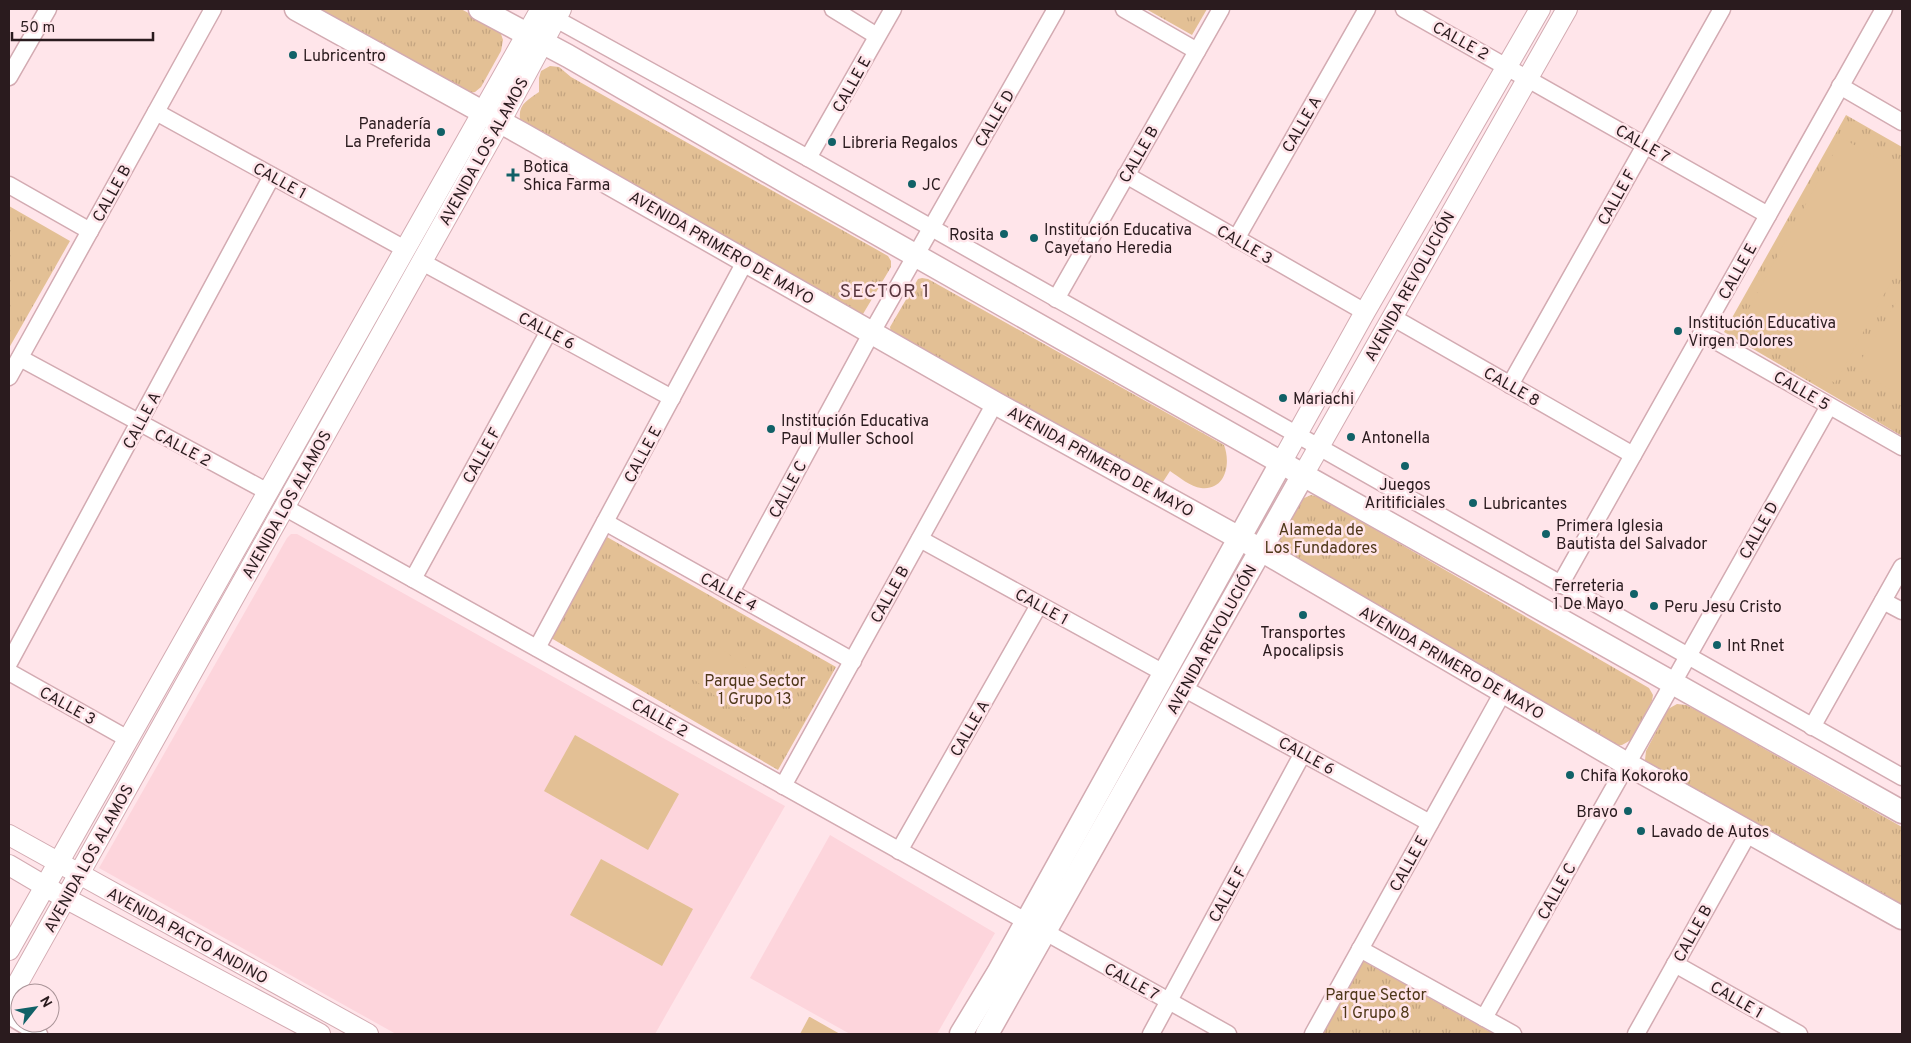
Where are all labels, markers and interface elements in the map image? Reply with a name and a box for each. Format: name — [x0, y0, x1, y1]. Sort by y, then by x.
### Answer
scale bar — [12, 10, 154, 42]
street label: CALLE 2 — [1428, 18, 1492, 65]
text: 50 m — [20, 19, 55, 38]
place label: Lubricentro — [303, 47, 386, 67]
marker: Lubricentro — [287, 49, 299, 61]
street label: CALLE E — [829, 53, 876, 117]
street label: AVENIDA LOS ALAMOS — [436, 74, 534, 230]
street label: CALLE D — [971, 87, 1020, 151]
street label: CALLE A — [1279, 93, 1327, 157]
place label: Panadería La Preferida — [344, 115, 431, 153]
street label: CALLE 7 — [1611, 121, 1673, 168]
street label: CALLE B — [1115, 123, 1164, 187]
marker: Panadería La Preferida — [435, 126, 447, 138]
place label: Libreria Regalos — [842, 134, 958, 154]
marker: Libreria Regalos — [826, 136, 838, 148]
place label: Botica Shica Farma — [523, 158, 610, 196]
street label: CALLE 1 — [249, 159, 309, 205]
street label: CALLE B — [89, 162, 137, 226]
street label: CALLE F — [1594, 167, 1641, 229]
marker: Botica Shica Farma — [507, 169, 519, 181]
place label: JC — [922, 176, 941, 196]
marker: JC — [906, 178, 918, 190]
street label: AVENIDA PRIMERO DE MAYO — [625, 188, 817, 310]
street label: AVENIDA REVOLUCIÓN — [1359, 208, 1460, 365]
place label: Institución Educativa Cayetano Heredia — [1044, 221, 1192, 259]
street label: CALLE 3 — [1212, 222, 1276, 270]
place label: Rosita — [949, 226, 994, 246]
marker: Rosita — [998, 228, 1010, 240]
marker: Institución Educativa Cayetano Heredia — [1028, 232, 1040, 244]
street label: CALLE E — [1715, 240, 1762, 304]
district label: SECTOR 1 — [840, 280, 930, 304]
street label: CALLE 6 — [514, 309, 578, 355]
place label: Institución Educativa Virgen Dolores — [1688, 314, 1836, 352]
marker: Institución Educativa Virgen Dolores — [1672, 325, 1684, 337]
street label: CALLE 8 — [1479, 364, 1543, 412]
street label: CALLE 5 — [1769, 368, 1833, 416]
street label: CALLE A — [119, 389, 166, 453]
place label: Mariachi — [1293, 390, 1354, 410]
marker: Mariachi — [1277, 392, 1289, 404]
street label: AVENIDA PRIMERO DE MAYO — [1003, 403, 1197, 522]
place label: Institución Educativa Paul Muller School — [781, 412, 929, 450]
street label: CALLE E — [621, 423, 667, 487]
marker: Institución Educativa Paul Muller School — [765, 423, 777, 435]
street label: CALLE 2 — [150, 425, 214, 472]
street label: CALLE F — [459, 425, 506, 487]
street label: AVENIDA LOS ALAMOS — [239, 427, 337, 583]
place label: Antonella — [1361, 429, 1430, 449]
marker: Antonella — [1345, 431, 1357, 443]
street label: CALLE C — [765, 458, 812, 522]
marker: Juegos Aritificiales — [1399, 460, 1411, 472]
place label: Juegos Aritificiales — [1365, 476, 1445, 514]
place label: Lubricantes — [1483, 495, 1567, 515]
marker: Lubricantes — [1467, 497, 1479, 509]
street label: CALLE D — [1736, 499, 1784, 563]
place label: Primera Iglesia Bautista del Salvador — [1556, 517, 1708, 555]
park label: Alameda de Los Fundadores — [1264, 521, 1378, 559]
marker: Primera Iglesia Bautista del Salvador — [1540, 528, 1552, 540]
street label: AVENIDA REVOLUCIÓN — [1161, 561, 1262, 718]
street label: CALLE B — [867, 563, 915, 627]
street label: CALLE 4 — [696, 569, 760, 616]
place label: Ferreteria 1 De Mayo — [1553, 577, 1624, 615]
street label: CALLE 1 — [1011, 585, 1071, 631]
marker: Ferreteria 1 De Mayo — [1628, 588, 1640, 600]
place label: Peru Jesu Cristo — [1664, 598, 1782, 618]
marker: Peru Jesu Cristo — [1648, 600, 1660, 612]
street label: AVENIDA PRIMERO DE MAYO — [1355, 603, 1547, 725]
marker: Transportes Apocalipsis — [1297, 609, 1309, 621]
place label: Transportes Apocalipsis — [1260, 624, 1346, 662]
place label: Int Rnet — [1727, 637, 1784, 657]
marker: Int Rnet — [1711, 639, 1723, 651]
park label: Parque Sector 1 Grupo 13 — [704, 672, 806, 710]
street label: CALLE 3 — [35, 683, 99, 730]
street label: CALLE 2 — [627, 695, 691, 742]
street label: CALLE A — [947, 697, 995, 761]
street label: CALLE 6 — [1274, 733, 1338, 780]
place label: Chifa Kokoroko — [1580, 767, 1689, 787]
marker: Chifa Kokoroko — [1564, 769, 1576, 781]
street label: AVENIDA LOS ALAMOS — [41, 781, 139, 937]
place label: Bravo — [1576, 803, 1618, 823]
marker: Bravo — [1622, 805, 1634, 817]
place label: Lavado de Autos — [1651, 823, 1769, 843]
marker: Lavado de Autos — [1635, 825, 1647, 837]
street label: CALLE E — [1386, 832, 1433, 896]
street label: CALLE C — [1534, 860, 1582, 924]
street label: CALLE F — [1205, 864, 1252, 926]
street label: AVENIDA PACTO ANDINO — [103, 884, 271, 989]
street label: CALLE B — [1670, 902, 1718, 966]
street label: CALLE 7 — [1100, 960, 1162, 1006]
street label: CALLE 1 — [1706, 978, 1766, 1024]
north arrow — [10, 983, 60, 1033]
park label: Parque Sector 1 Grupo 8 — [1325, 986, 1427, 1024]
text: N — [35, 994, 55, 1011]

